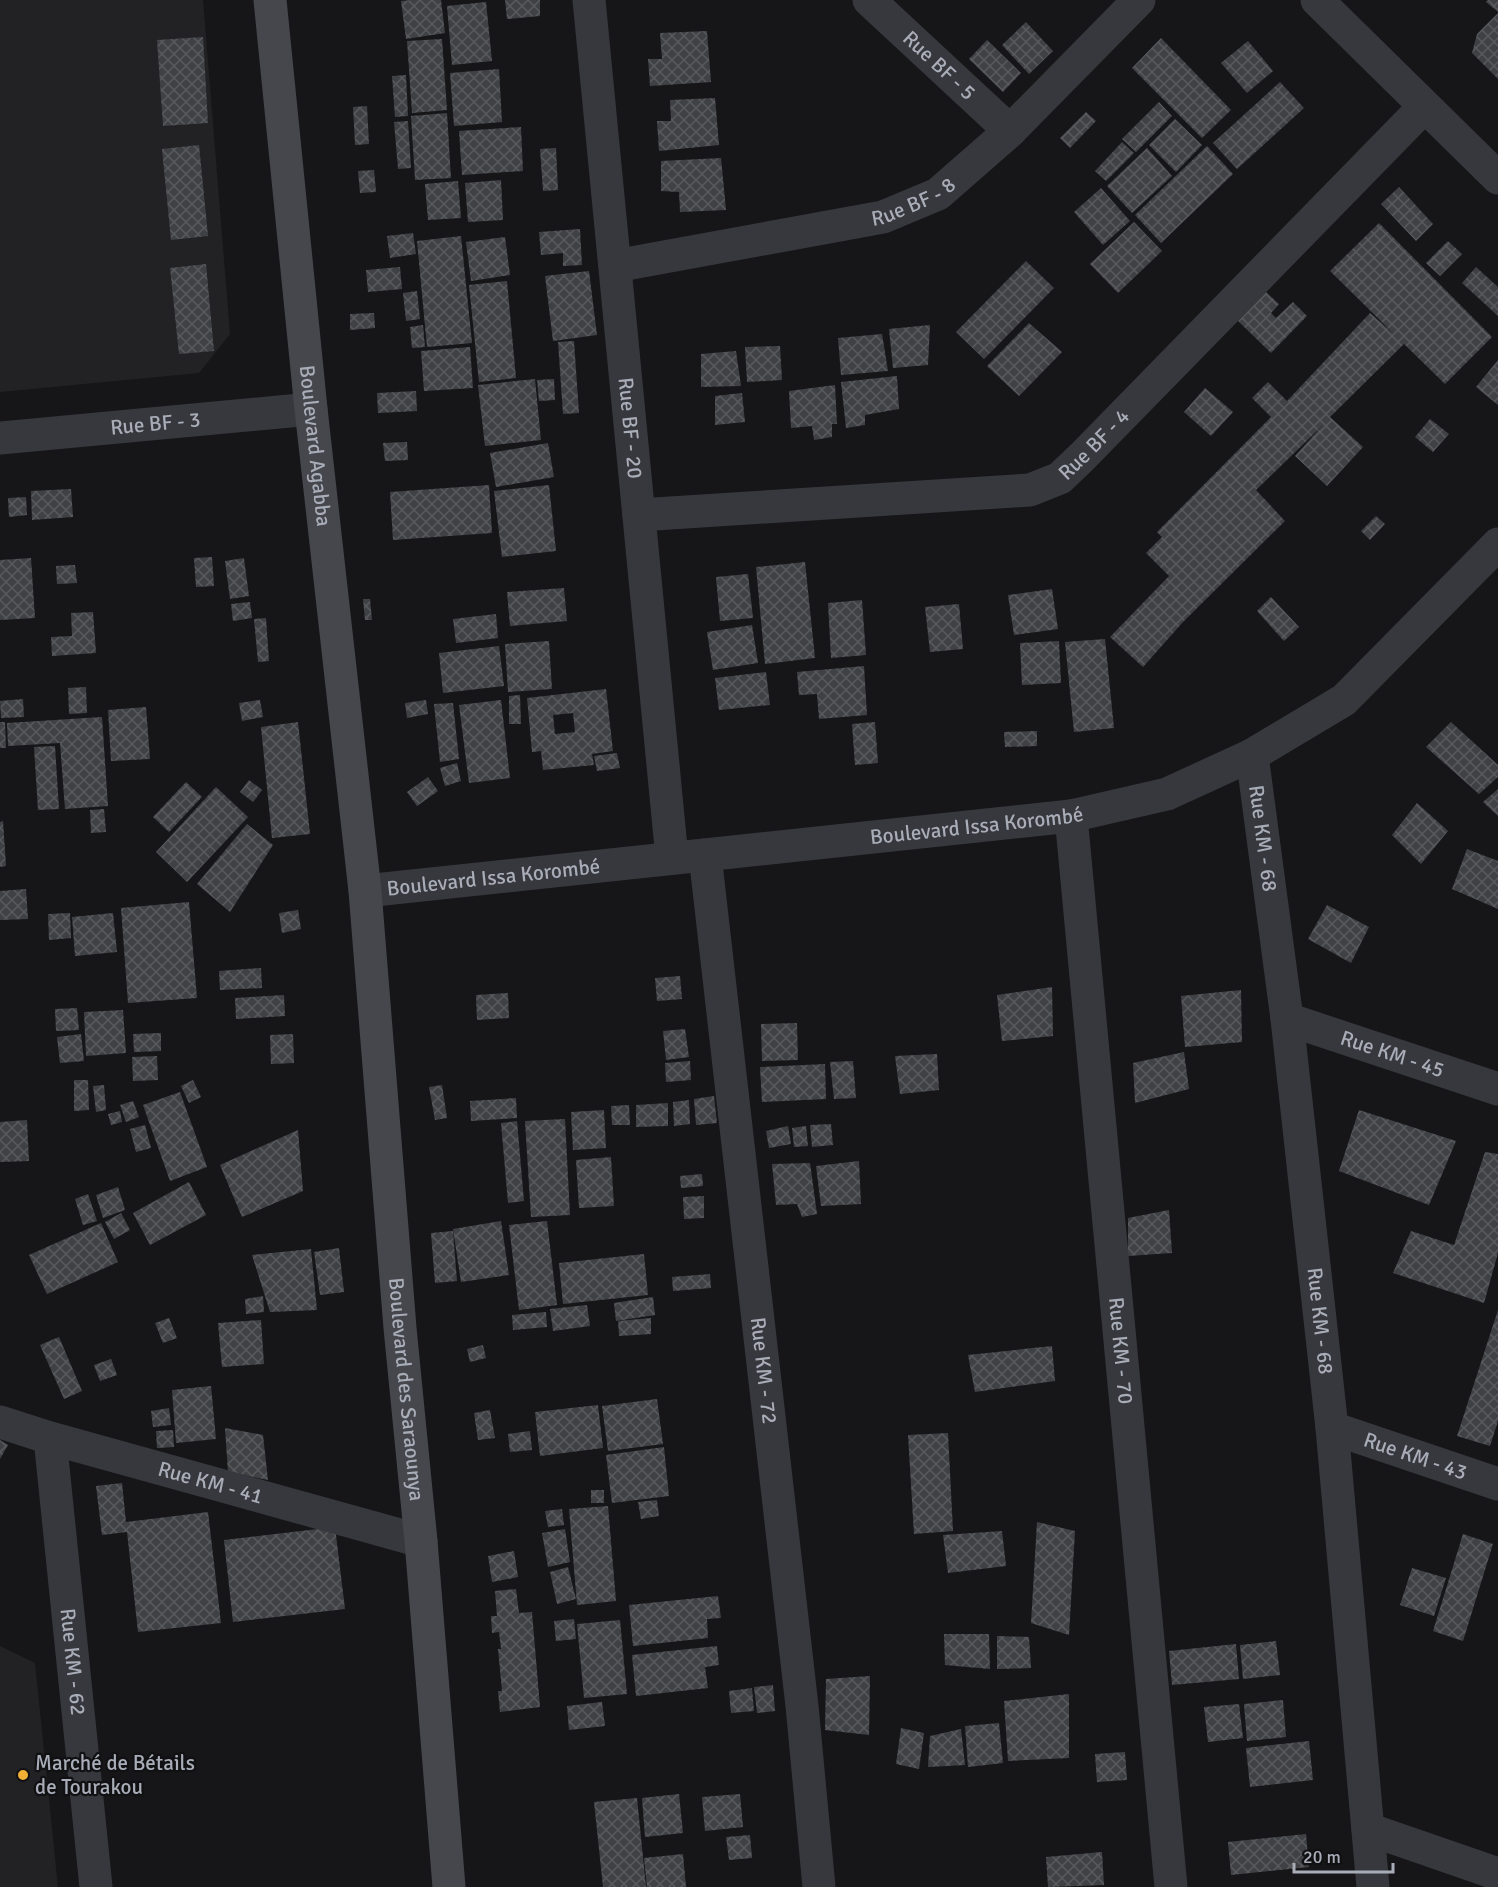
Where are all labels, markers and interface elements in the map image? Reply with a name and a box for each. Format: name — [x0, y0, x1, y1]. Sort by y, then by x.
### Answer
street label: Rue BF - 5 — [897, 25, 981, 106]
street label: Rue BF - 8 — [869, 172, 961, 232]
street label: Boulevard Agabba — [294, 364, 337, 528]
street label: Rue BF - 20 — [613, 376, 648, 480]
street label: Rue BF - 4 — [1053, 403, 1135, 486]
street label: Rue BF - 3 — [109, 406, 202, 441]
street label: Rue KM - 68 — [1243, 783, 1283, 893]
street label: Boulevard Issa Korombé — [869, 801, 1086, 850]
street label: Boulevard Issa Korombé — [385, 853, 601, 902]
street label: Rue KM - 45 — [1337, 1025, 1447, 1083]
street label: Rue KM - 68 — [1301, 1266, 1339, 1376]
street label: Boulevard des Saraounya — [383, 1276, 430, 1502]
street label: Rue KM - 70 — [1103, 1296, 1139, 1405]
street label: Rue KM - 72 — [745, 1316, 783, 1426]
street label: Rue KM - 43 — [1360, 1427, 1470, 1486]
street label: Rue KM - 41 — [155, 1456, 266, 1509]
street label: Rue KM - 62 — [55, 1607, 91, 1717]
place label: Marché de Bétails de Tourakou — [35, 1750, 195, 1800]
marker: Marché de Bétails de Tourakou — [16, 1768, 30, 1782]
scale bar — [1294, 1836, 1393, 1874]
text: 20 m — [1303, 1846, 1341, 1868]

